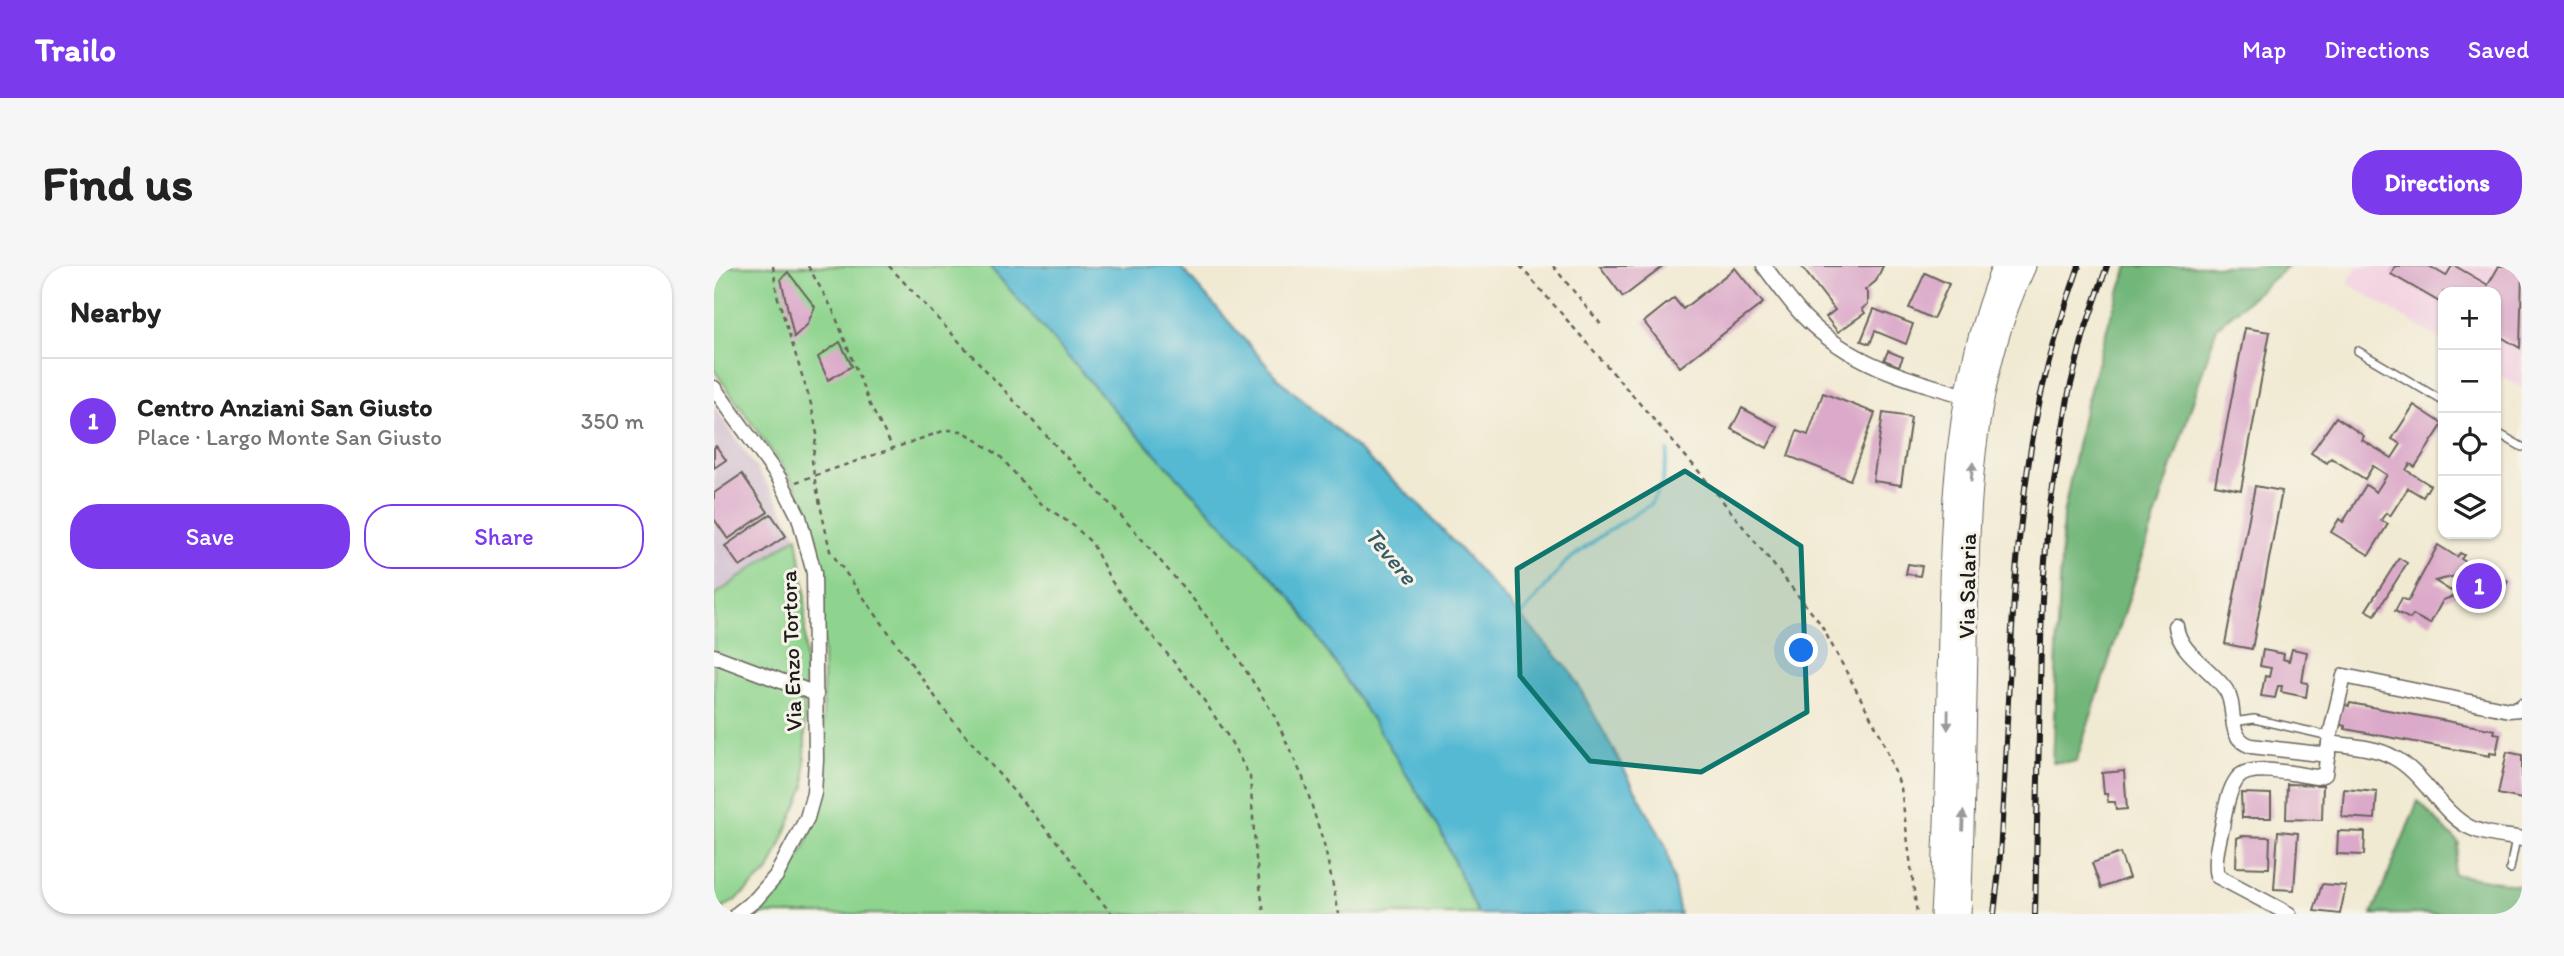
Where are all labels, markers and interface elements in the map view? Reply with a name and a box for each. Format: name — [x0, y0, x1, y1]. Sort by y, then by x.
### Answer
text: Trailo — [35, 30, 116, 69]
text: Map — [2242, 35, 2286, 64]
text: Directions — [2324, 35, 2430, 64]
text: Saved — [2468, 35, 2529, 64]
button: Directions — [2352, 150, 2522, 215]
text: Find us — [42, 153, 193, 212]
map controls — [2438, 287, 2501, 539]
button: + — [2438, 287, 2501, 350]
text: Nearby — [70, 293, 161, 330]
button: − — [2438, 350, 2501, 413]
text: Centro Anziani San Giusto — [137, 391, 432, 423]
text: 1 — [88, 407, 98, 435]
text: 350 m — [581, 407, 644, 435]
button: locate — [2438, 413, 2501, 476]
text: Place · Largo Monte San Giusto — [137, 423, 442, 451]
one-way arrow — [1967, 460, 1978, 482]
button: layers — [2438, 476, 2501, 539]
button: Save — [70, 504, 350, 569]
button: Share — [364, 504, 644, 569]
water label: Tevere — [1359, 521, 1425, 591]
street label: Via Salaria — [1952, 533, 1982, 639]
pin: 1 — [2456, 560, 2502, 612]
street label: Via Enzo Tortora — [774, 570, 808, 732]
your location — [1784, 633, 1818, 667]
one-way arrow — [1942, 709, 1954, 731]
one-way arrow — [1957, 810, 1968, 832]

